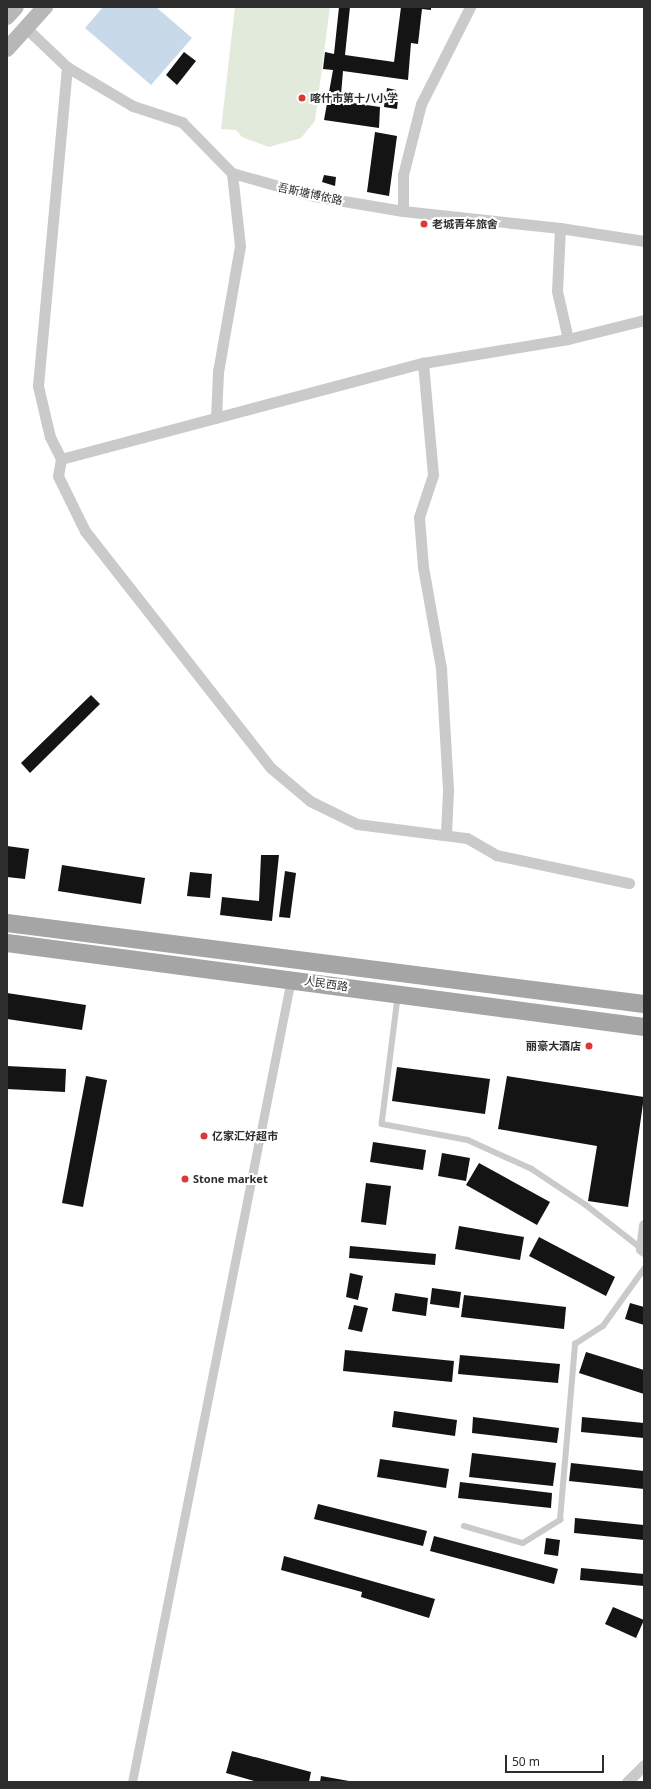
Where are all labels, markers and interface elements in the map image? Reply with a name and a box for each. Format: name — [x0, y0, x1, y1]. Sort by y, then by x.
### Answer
place label: 喀什市第十八小学 — [310, 91, 398, 105]
marker: 喀什市第十八小学 — [297, 93, 307, 103]
street label: 吾斯塘博依路 — [276, 181, 344, 207]
place label: 老城青年旅舍 — [432, 217, 498, 231]
marker: 老城青年旅舍 — [419, 219, 429, 229]
street label: 人民西路 — [303, 974, 349, 994]
place label: 丽豪大酒店 — [526, 1039, 581, 1053]
marker: 丽豪大酒店 — [584, 1041, 594, 1051]
place label: 亿家汇好超市 — [212, 1129, 278, 1143]
marker: 亿家汇好超市 — [199, 1131, 209, 1141]
place label: Stone market — [193, 1172, 268, 1186]
marker: Stone market — [180, 1174, 190, 1184]
scale bar — [507, 1747, 606, 1773]
text: 50 m — [512, 1753, 540, 1770]

